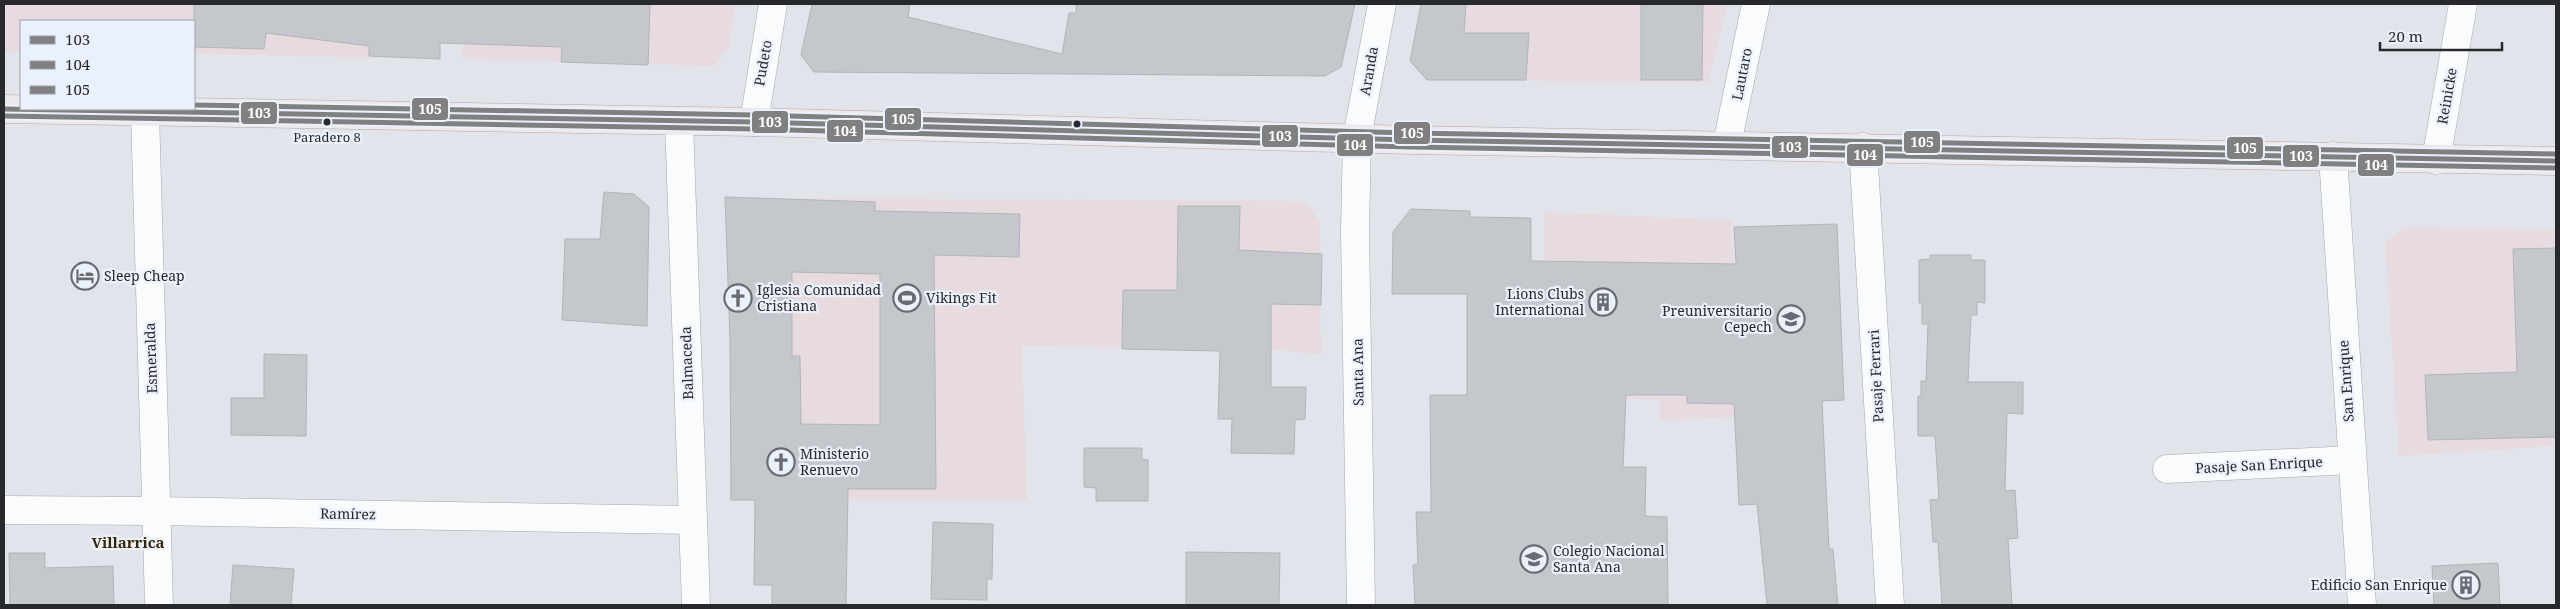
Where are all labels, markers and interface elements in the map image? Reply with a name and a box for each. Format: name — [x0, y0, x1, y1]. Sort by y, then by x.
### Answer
legend — [20, 20, 195, 110]
scale bar — [2380, 20, 2502, 52]
text: 20 m — [2388, 26, 2423, 46]
text: 103 — [65, 29, 90, 49]
street label: Pudeto — [749, 38, 776, 87]
street label: Aranda — [1355, 45, 1382, 97]
street label: Lautaro — [1727, 46, 1756, 102]
text: 104 — [65, 54, 91, 74]
street label: Reinicke — [2432, 66, 2461, 126]
text: 105 — [65, 79, 90, 99]
line badge: 105 — [411, 97, 449, 121]
text: 105 — [418, 99, 442, 118]
line badge: 103 — [240, 101, 278, 125]
text: 103 — [247, 103, 271, 122]
line badge: 105 — [884, 107, 922, 131]
text: 105 — [891, 109, 915, 128]
line badge: 103 — [751, 110, 789, 134]
text: 103 — [758, 112, 782, 131]
marker: Paradero 8 — [322, 117, 332, 127]
line badge: 104 — [826, 119, 864, 143]
unlabelled marker — [1072, 119, 1082, 129]
text: 104 — [833, 121, 857, 140]
line badge: 105 — [1393, 121, 1431, 145]
text: 105 — [1400, 123, 1424, 142]
line badge: 103 — [1261, 124, 1299, 148]
text: 103 — [1268, 126, 1292, 145]
place label: Paradero 8 — [293, 128, 361, 146]
line badge: 105 — [1903, 130, 1941, 154]
text: 105 — [1910, 132, 1934, 151]
line badge: 104 — [1336, 133, 1374, 157]
text: 104 — [1343, 135, 1367, 154]
line badge: 103 — [1771, 135, 1809, 159]
line badge: 105 — [2226, 136, 2264, 160]
text: 103 — [1778, 137, 1802, 156]
text: 105 — [2233, 138, 2257, 157]
line badge: 104 — [1846, 143, 1884, 167]
line badge: 103 — [2282, 144, 2320, 168]
text: 104 — [1853, 145, 1877, 164]
text: 103 — [2289, 146, 2313, 165]
line badge: 104 — [2357, 153, 2395, 177]
text: 104 — [2364, 155, 2388, 174]
hotel icon: Sleep Cheap — [70, 261, 100, 291]
place label: Sleep Cheap — [104, 266, 185, 285]
place label: Iglesia Comunidad Cristiana — [757, 280, 882, 315]
church icon: Iglesia Comunidad Cristiana — [723, 283, 753, 313]
sports icon: Vikings Fit — [892, 283, 922, 313]
place label: Lions Clubs International — [1495, 284, 1585, 319]
building icon: Lions Clubs International — [1588, 287, 1618, 317]
place label: Vikings Fit — [926, 288, 997, 307]
place label: Preuniversitario Cepech — [1662, 301, 1772, 336]
school or university icon: Preuniversitario Cepech — [1776, 304, 1806, 334]
street label: Esmeralda — [140, 322, 161, 394]
street label: Balmaceda — [676, 326, 697, 400]
street label: Pasaje Ferrari — [1864, 329, 1887, 423]
street label: Santa Ana — [1347, 338, 1368, 406]
street label: San Enrique — [2333, 339, 2358, 423]
place label: Ministerio Renuevo — [800, 444, 869, 479]
church icon: Ministerio Renuevo — [766, 447, 796, 477]
street label: Pasaje San Enrique — [2195, 452, 2323, 477]
street label: Ramírez — [320, 504, 376, 523]
district label: Villarrica — [91, 532, 165, 552]
place label: Colegio Nacional Santa Ana — [1553, 541, 1665, 576]
school or university icon: Colegio Nacional Santa Ana — [1519, 544, 1549, 574]
building icon: Edificio San Enrique — [2451, 570, 2481, 600]
place label: Edificio San Enrique — [2311, 575, 2447, 594]

